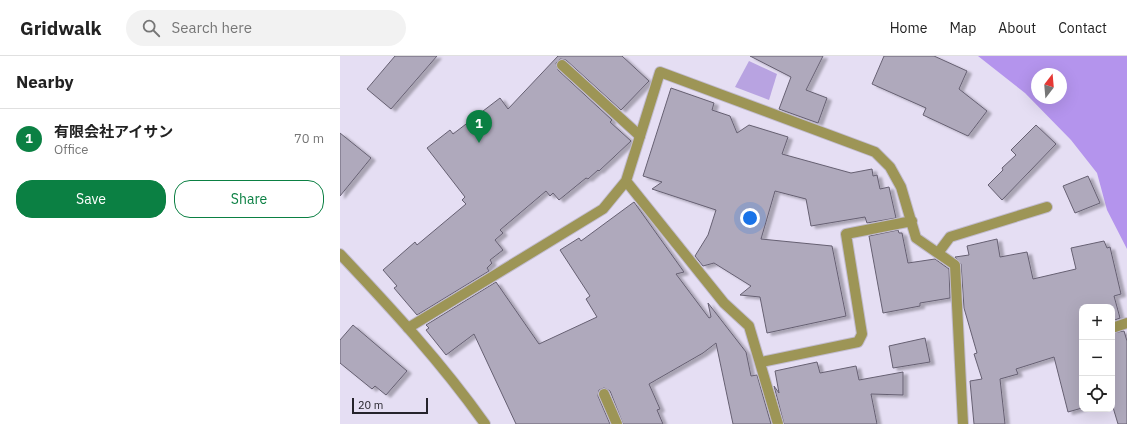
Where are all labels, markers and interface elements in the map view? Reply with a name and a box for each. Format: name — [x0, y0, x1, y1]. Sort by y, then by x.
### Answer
search box — [126, 10, 406, 46]
text: Gridwalk — [20, 16, 102, 40]
icon: search — [140, 17, 162, 39]
text: Search here — [172, 18, 252, 37]
text: Home — [890, 19, 927, 37]
text: Map — [949, 19, 976, 37]
text: About — [998, 19, 1036, 37]
text: Contact — [1058, 19, 1107, 37]
north arrow — [1031, 68, 1067, 104]
text: Nearby — [16, 71, 74, 93]
pin: 1 — [466, 110, 492, 143]
text: 有限会社アイサン — [54, 122, 173, 141]
text: 1 — [25, 130, 33, 147]
text: 70 m — [294, 130, 324, 147]
text: Office — [54, 141, 88, 158]
button: Save — [16, 180, 166, 218]
button: Share — [174, 180, 324, 218]
your location — [740, 208, 760, 228]
map controls — [1079, 304, 1115, 412]
button: + — [1079, 304, 1115, 340]
button: − — [1079, 340, 1115, 376]
button: locate — [1079, 376, 1115, 412]
scale bar — [352, 396, 428, 415]
text: 20 m — [358, 398, 383, 412]

